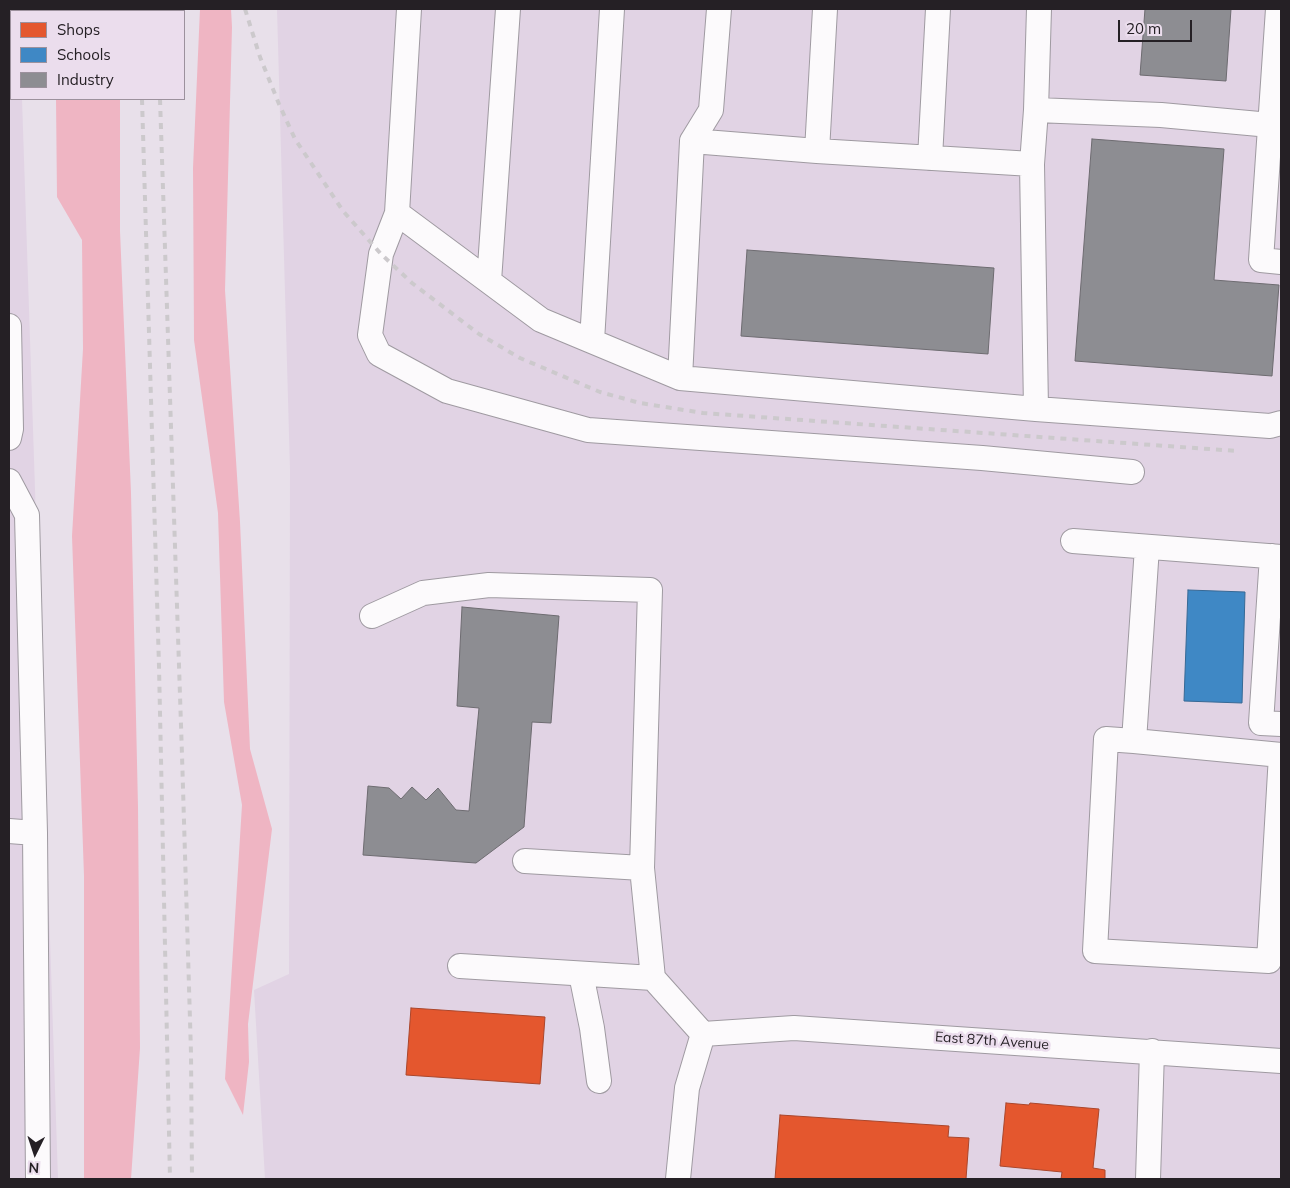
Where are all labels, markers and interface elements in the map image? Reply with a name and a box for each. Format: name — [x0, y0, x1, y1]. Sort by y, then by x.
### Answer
legend — [10, 10, 185, 100]
scale bar — [1120, 10, 1194, 42]
text: 20 m — [1126, 19, 1161, 38]
text: Shops — [57, 20, 100, 39]
text: Schools — [57, 45, 111, 64]
text: Industry — [57, 70, 114, 89]
street label: East 87th Avenue — [934, 1029, 1050, 1053]
north arrow — [10, 1128, 60, 1178]
text: N — [28, 1159, 40, 1177]

